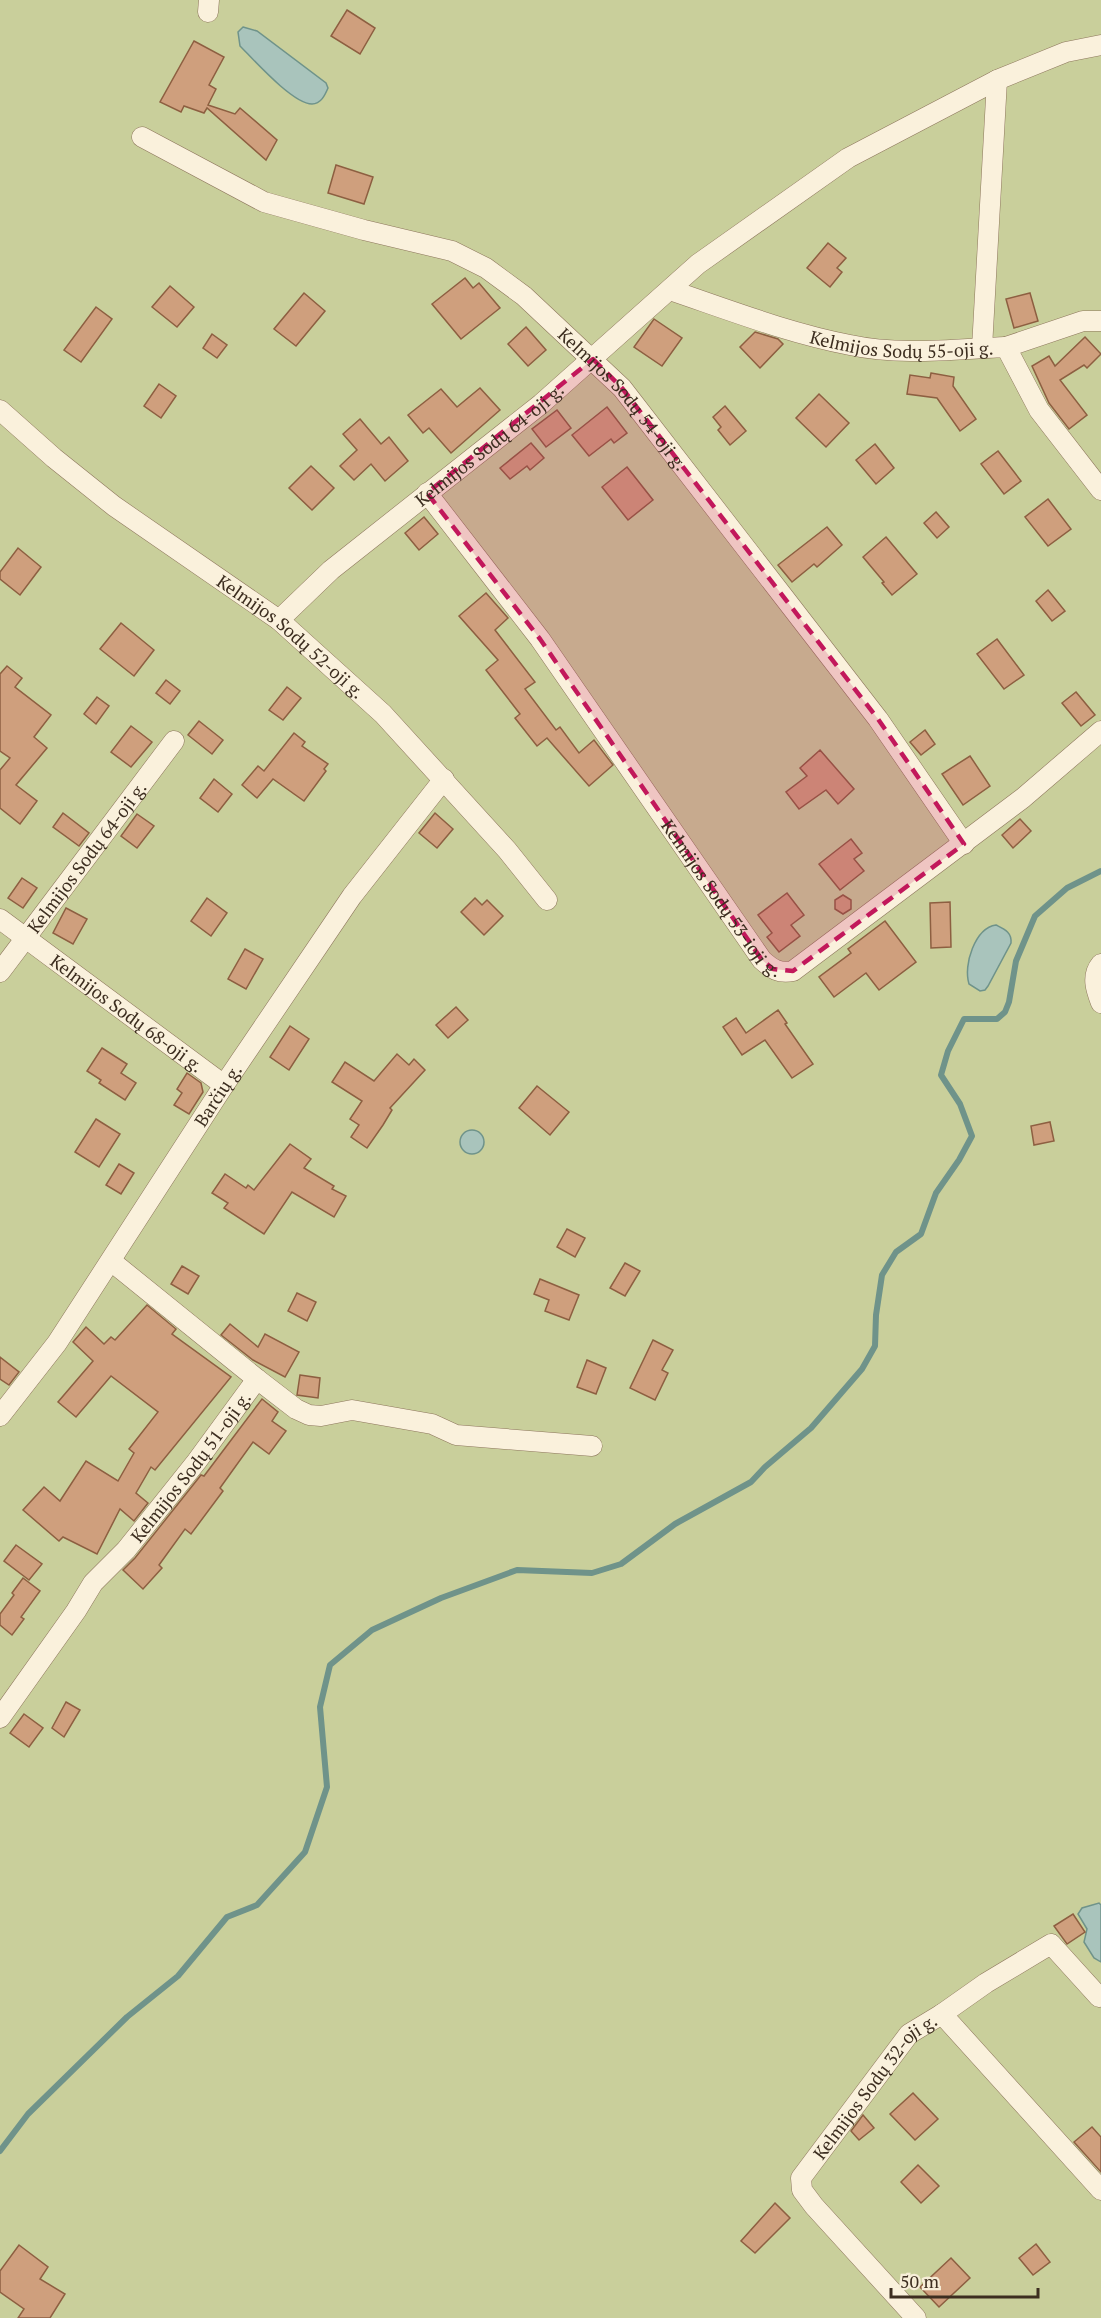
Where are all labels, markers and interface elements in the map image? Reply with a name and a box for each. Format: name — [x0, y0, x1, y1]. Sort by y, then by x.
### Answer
street label: Kelmijos Sodų 54-oji g. — [553, 322, 693, 475]
street label: Kelmijos Sodų 55-oji g. — [808, 324, 994, 363]
street label: Kelmijos Sodų 64-oji g. — [410, 378, 569, 511]
street label: Kelmijos Sodų 52-oji g. — [212, 569, 370, 704]
street label: Kelmijos Sodų 64-oji g. — [22, 776, 152, 938]
street label: Kelmijos Sodų 53-ioji g. — [656, 814, 784, 983]
street label: Kelmijos Sodų 68-oji g. — [46, 949, 208, 1078]
street label: Barčių g. — [188, 1059, 247, 1131]
street label: Kelmijos Sodų 51-oji g. — [125, 1386, 256, 1547]
street label: Kelmijos Sodų 32-oji g. — [807, 2008, 941, 2164]
scale bar — [891, 2261, 1038, 2299]
text: 50 m — [900, 2269, 940, 2293]

